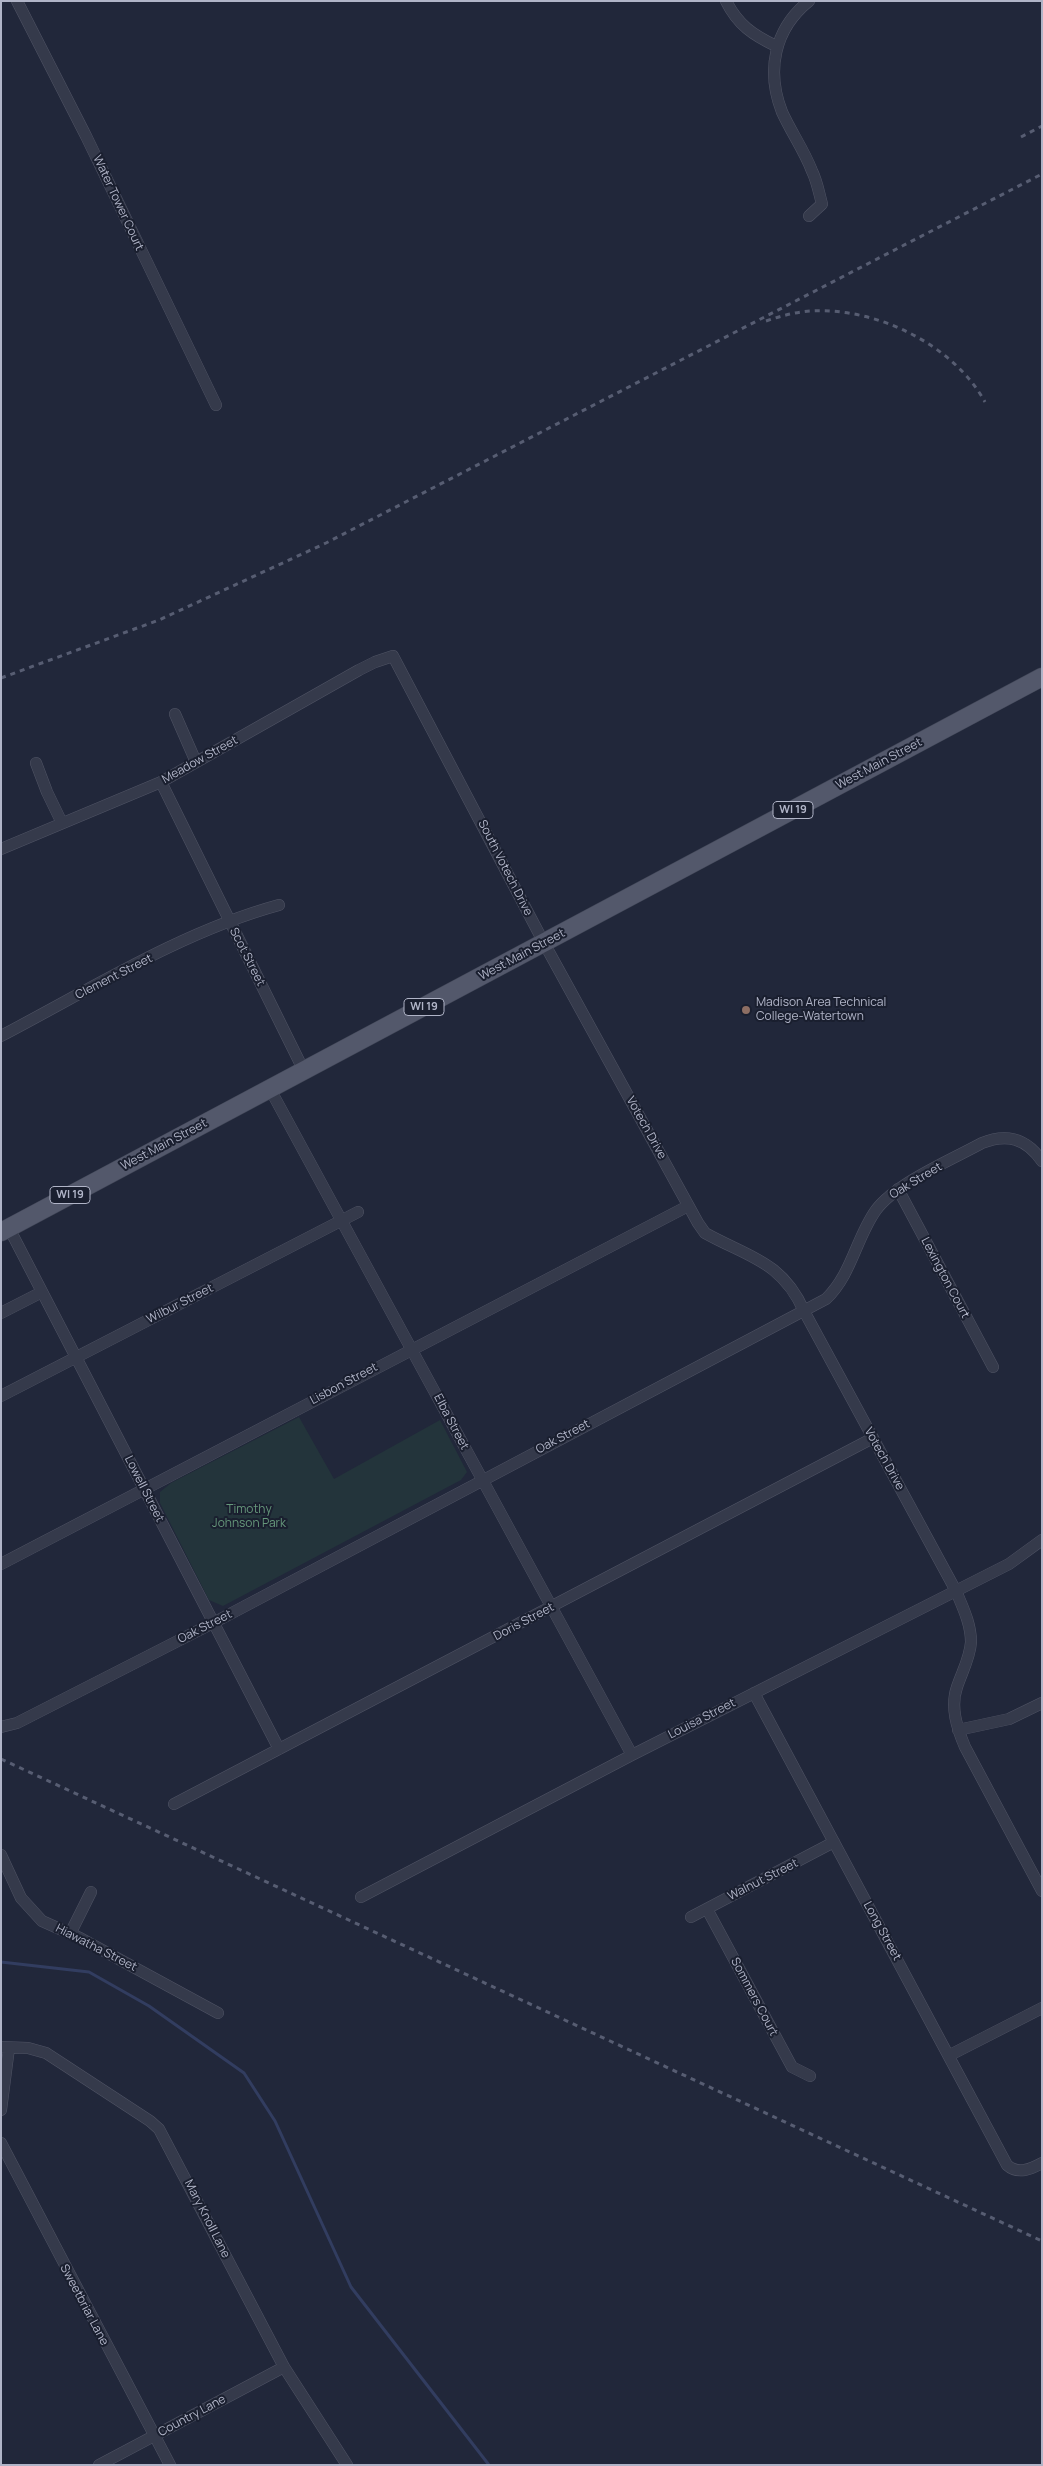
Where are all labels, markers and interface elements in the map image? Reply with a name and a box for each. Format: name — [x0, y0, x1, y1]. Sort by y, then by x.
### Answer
street label: Water Tower Court — [90, 153, 146, 253]
street label: Meadow Street — [160, 733, 240, 787]
street label: West Main Street — [834, 735, 924, 793]
road number: WI 19 — [773, 802, 813, 818]
street label: South Votech Drive — [475, 818, 535, 918]
street label: Scot Street — [226, 925, 268, 989]
street label: West Main Street — [477, 926, 567, 984]
street label: Clement Street — [73, 951, 155, 1003]
place label: Madison Area Technical College-Watertown — [756, 996, 886, 1024]
road number: WI 19 — [404, 999, 444, 1016]
marker: Madison Area Technical College-Watertown — [740, 1004, 752, 1016]
street label: Votech Drive — [623, 1094, 669, 1162]
street label: West Main Street — [119, 1116, 209, 1174]
street label: Oak Street — [887, 1160, 945, 1202]
road number: WI 19 — [50, 1186, 90, 1204]
street label: Lexington Court — [918, 1235, 972, 1321]
street label: Wilbur Street — [144, 1281, 216, 1327]
street label: Lisbon Street — [308, 1360, 380, 1408]
street label: Elba Street — [430, 1392, 472, 1452]
street label: Oak Street — [534, 1417, 592, 1457]
street label: Votech Drive — [861, 1425, 907, 1493]
street label: Lowell Street — [121, 1454, 167, 1524]
park label: Timothy Johnson Park — [212, 1503, 286, 1531]
street label: Doris Street — [491, 1600, 557, 1644]
street label: Oak Street — [175, 1607, 235, 1647]
street label: Louisa Street — [666, 1696, 738, 1742]
street label: Walnut Street — [725, 1856, 801, 1904]
street label: Long Street — [860, 1899, 904, 1963]
street label: Hiawatha Street — [53, 1921, 139, 1975]
street label: Sommers Court — [727, 1955, 781, 2039]
street label: Mary Knoll Lane — [181, 2177, 233, 2261]
street label: Sweetbriar Lane — [57, 2262, 111, 2348]
street label: Country Lane — [156, 2392, 228, 2440]

